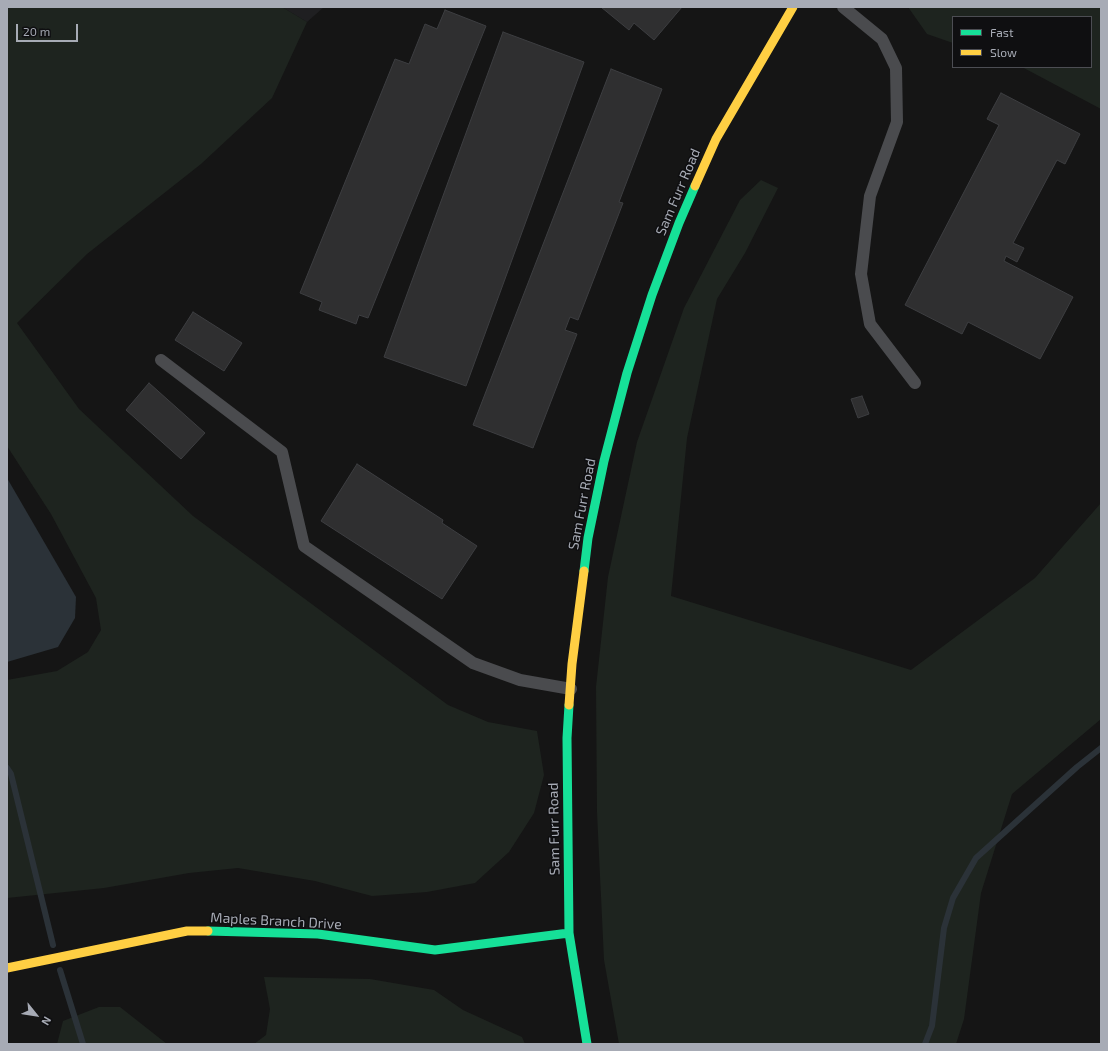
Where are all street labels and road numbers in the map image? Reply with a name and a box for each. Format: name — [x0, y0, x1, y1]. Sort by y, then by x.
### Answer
street label: Sam Furr Road — [652, 146, 704, 238]
street label: Sam Furr Road — [565, 457, 599, 551]
street label: Sam Furr Road — [545, 782, 563, 876]
street label: Maples Branch Drive — [210, 909, 342, 933]

